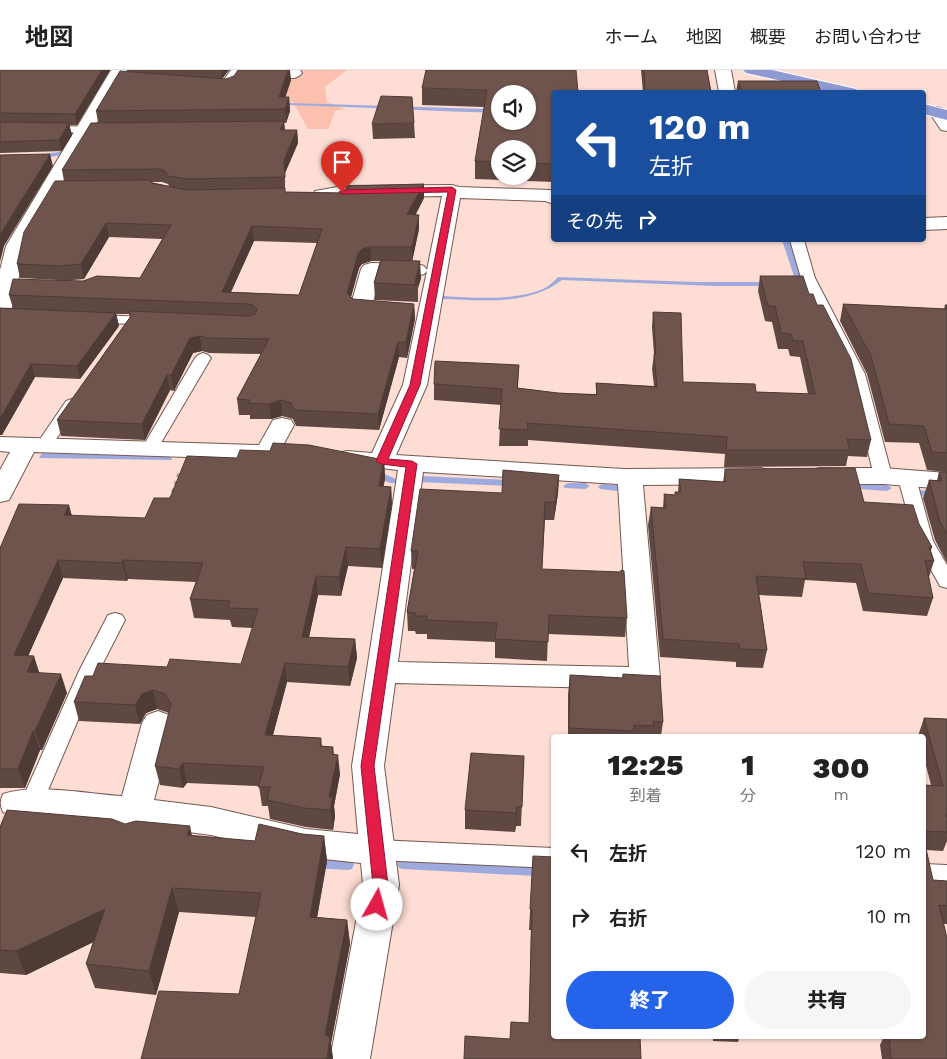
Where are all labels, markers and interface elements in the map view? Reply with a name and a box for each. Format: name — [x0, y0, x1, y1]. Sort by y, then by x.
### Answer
text: 地図 — [25, 23, 73, 51]
text: ホーム — [605, 26, 658, 47]
text: 地図 — [686, 26, 722, 47]
text: 概要 — [750, 26, 786, 47]
text: お問い合わせ — [814, 26, 922, 47]
map controls — [491, 85, 536, 185]
button: sound — [491, 85, 536, 130]
text: 120 m — [649, 106, 750, 148]
icon: left — [566, 110, 631, 175]
button: layers — [491, 140, 536, 185]
pin — [321, 141, 363, 192]
icon: arrive — [328, 148, 356, 176]
text: 左折 — [649, 154, 693, 179]
icon: right — [633, 205, 661, 233]
text: その先 — [566, 210, 623, 233]
text: 12:25 — [607, 747, 684, 782]
text: 1 — [741, 747, 755, 782]
text: 300 — [813, 750, 870, 785]
text: m — [833, 785, 849, 804]
text: 到着 — [630, 786, 662, 805]
text: 分 — [740, 786, 756, 805]
icon: left — [566, 838, 594, 866]
text: 120 m — [856, 840, 911, 863]
text: 左折 — [609, 842, 647, 865]
position arrow — [350, 878, 402, 930]
icon: right — [566, 903, 594, 931]
text: 10 m — [867, 905, 911, 928]
text: 右折 — [609, 907, 647, 930]
button: 終了 — [566, 971, 734, 1029]
button: 共有 — [744, 971, 911, 1029]

